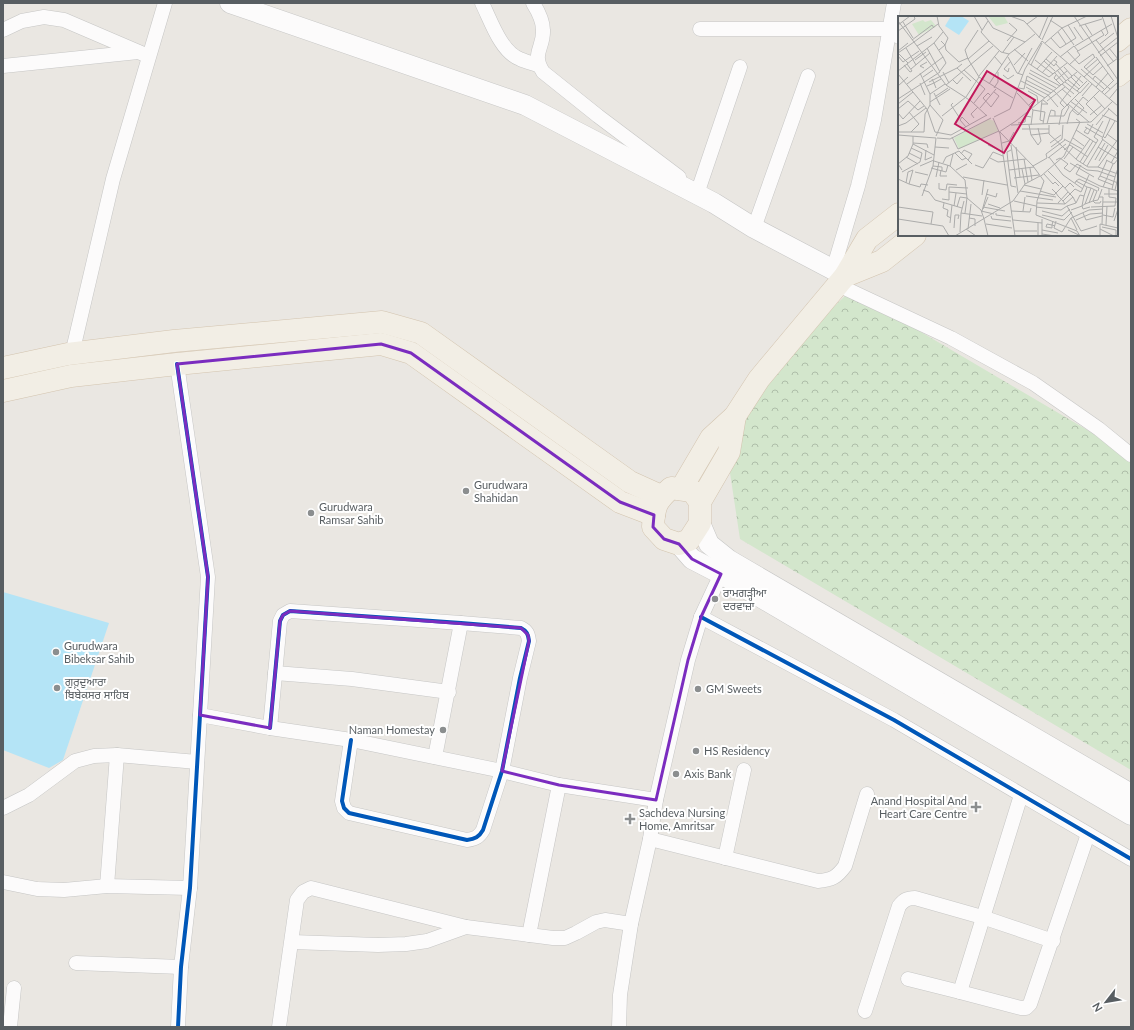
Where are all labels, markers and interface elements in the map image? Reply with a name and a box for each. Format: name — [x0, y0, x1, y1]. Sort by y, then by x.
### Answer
inset map — [898, 16, 1118, 236]
place label: Gurudwara Shahidan — [474, 478, 528, 504]
marker: Gurudwara Shahidan — [461, 486, 471, 496]
place label: Gurudwara Ramsar Sahib — [319, 500, 383, 526]
marker: Gurudwara Ramsar Sahib — [306, 508, 316, 518]
place label: ਰਾਮਗੜ੍ਹੀਆ ਦਰਵਾਜ਼ਾ — [722, 586, 767, 612]
marker: ਰਾਮਗੜ੍ਹੀਆ ਦਰਵਾਜ਼ਾ — [710, 594, 720, 604]
place label: Gurudwara Bibeksar Sahib — [64, 639, 134, 665]
marker: Gurudwara Bibeksar Sahib — [51, 647, 61, 657]
place label: ਗੁਰੂਦੁਆਰਾ ਬਿਬੇਕਸਰ ਸਾਹਿਬ — [64, 675, 129, 701]
place label: GM Sweets — [706, 682, 762, 695]
marker: ਗੁਰੂਦੁਆਰਾ ਬਿਬੇਕਸਰ ਸਾਹਿਬ — [52, 683, 62, 693]
marker: GM Sweets — [693, 684, 703, 694]
place label: Naman Homestay — [349, 723, 435, 736]
marker: Naman Homestay — [438, 725, 448, 735]
place label: HS Residency — [704, 744, 770, 757]
marker: HS Residency — [691, 746, 701, 756]
place label: Axis Bank — [684, 767, 732, 780]
marker: Axis Bank — [671, 769, 681, 779]
place label: Anand Hospital And Heart Care Centre — [871, 794, 967, 820]
marker: Anand Hospital And Heart Care Centre — [970, 801, 982, 813]
place label: Sachdeva Nursing Home, Amritsar — [639, 806, 725, 832]
marker: Sachdeva Nursing Home, Amritsar — [624, 813, 636, 825]
north arrow — [1086, 982, 1126, 1022]
text: N — [1089, 1000, 1105, 1014]

